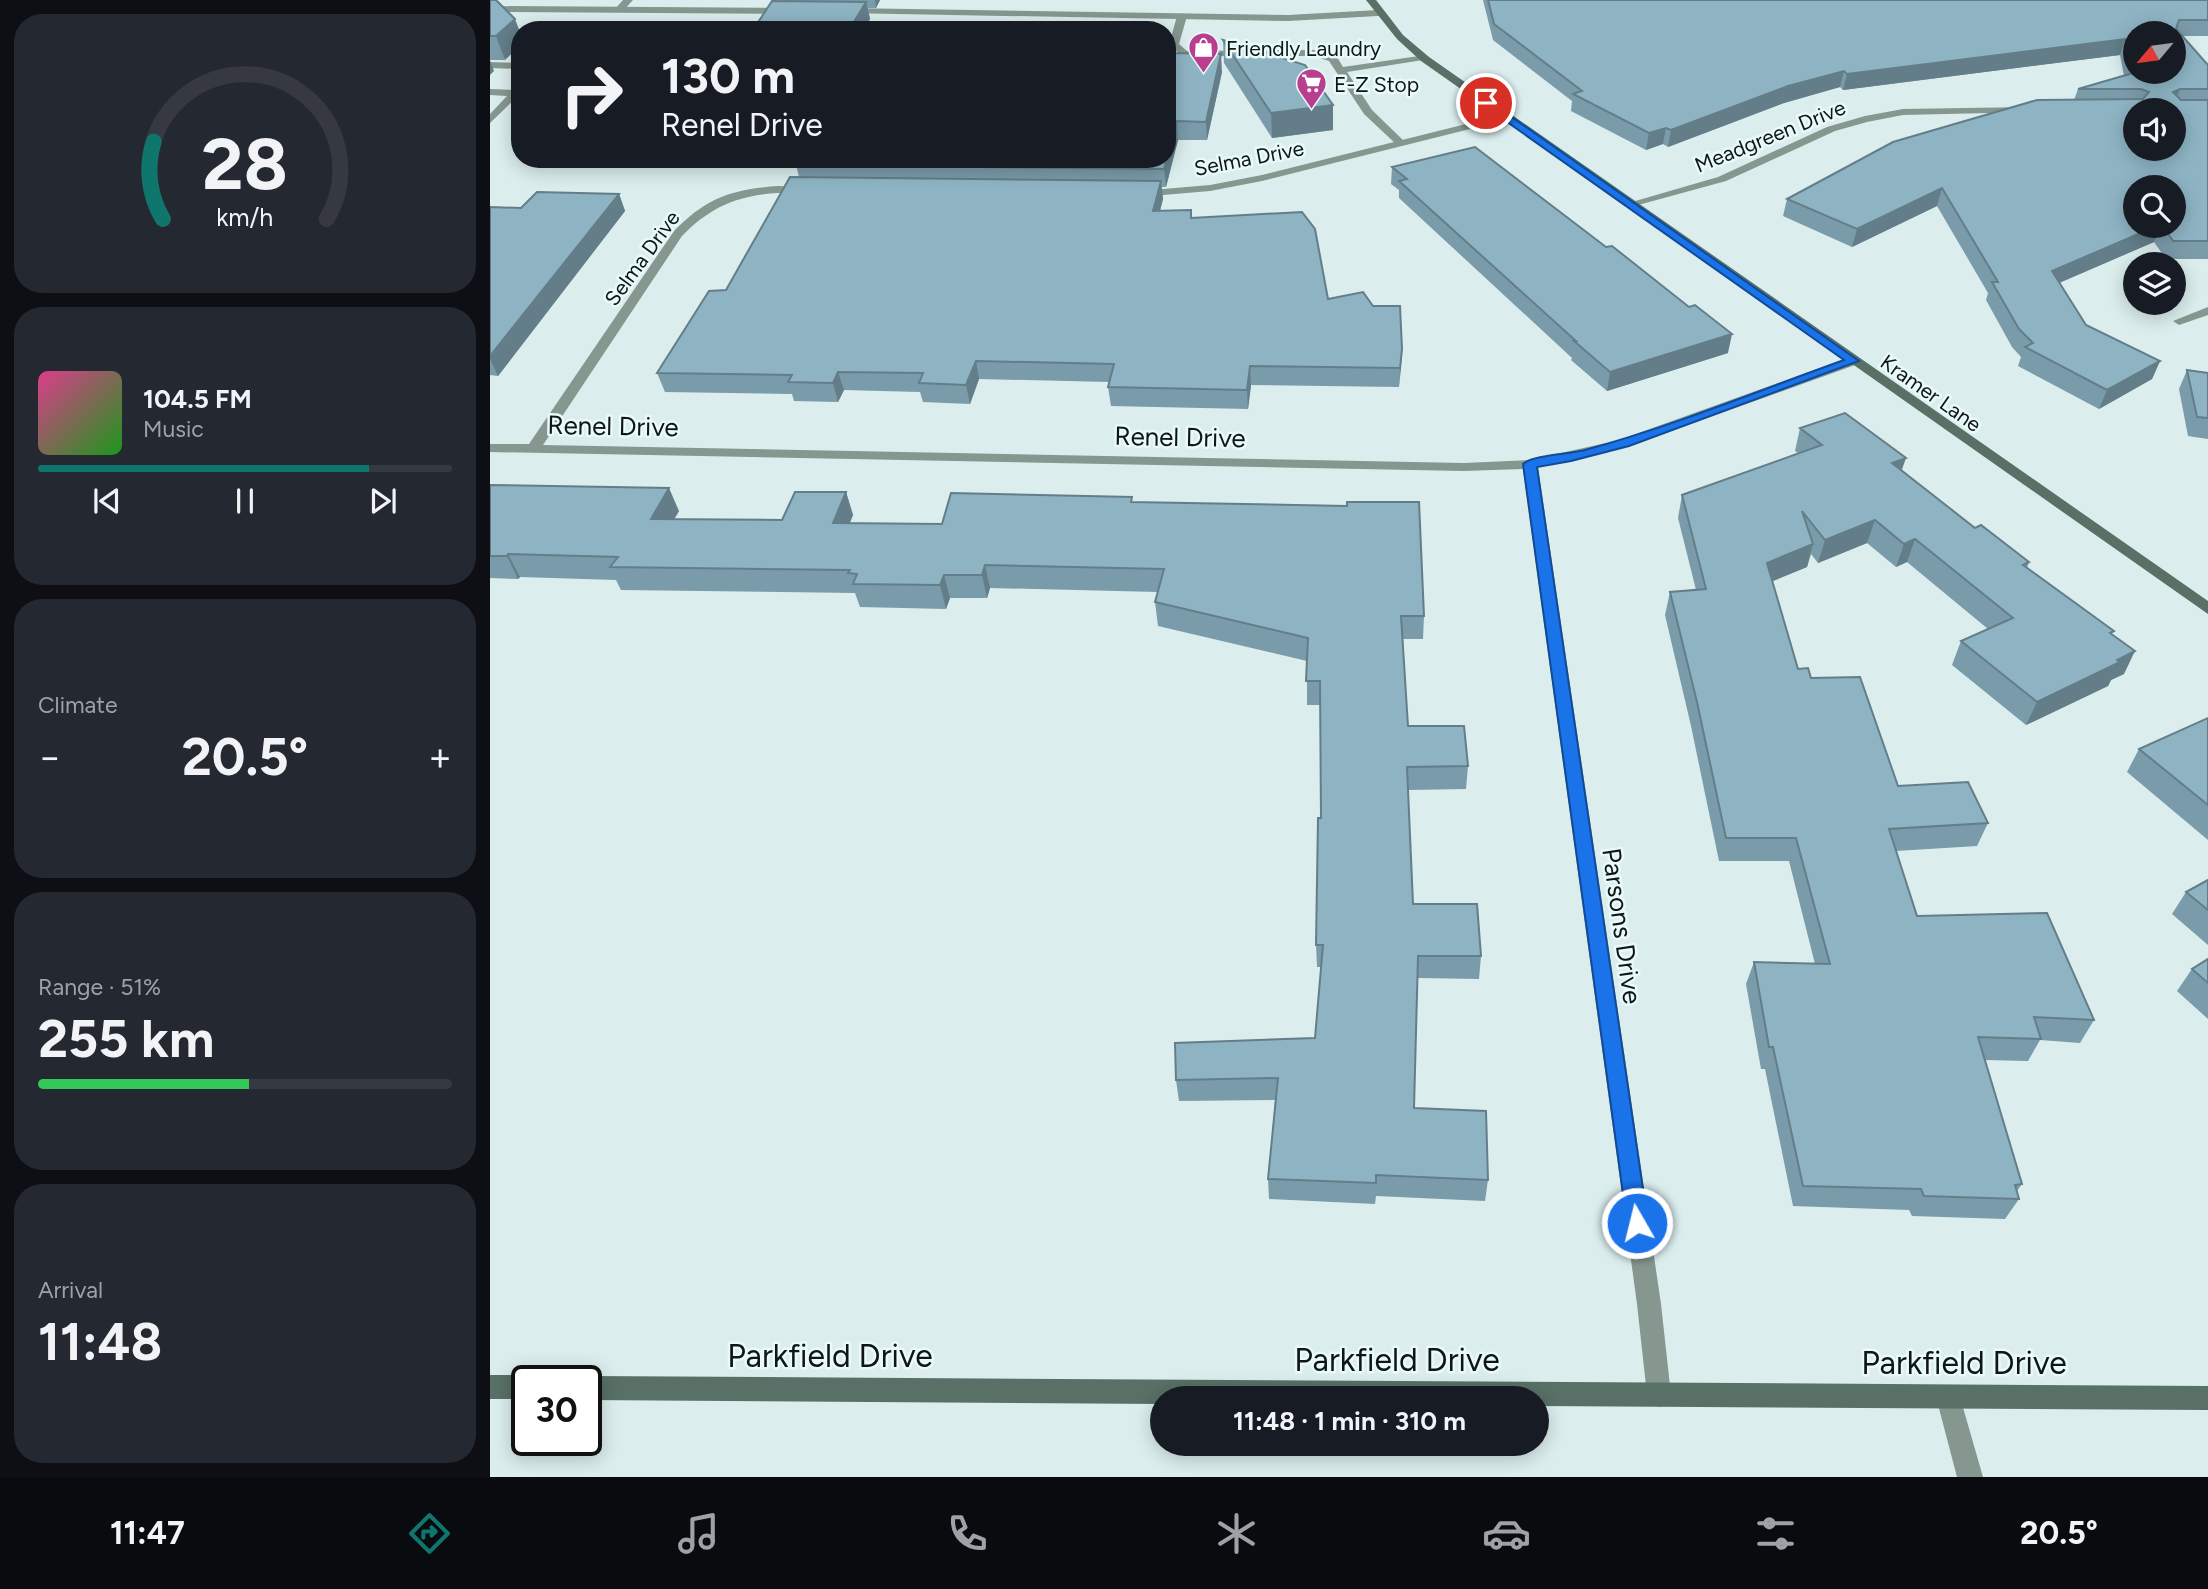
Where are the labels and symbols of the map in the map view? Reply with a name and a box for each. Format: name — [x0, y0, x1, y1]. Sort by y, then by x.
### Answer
north arrow — [2123, 21, 2186, 84]
shop icon: Friendly Laundry — [1186, 31, 1220, 75]
place label: Friendly Laundry — [1226, 36, 1381, 61]
supermarket icon: E-Z Stop — [1294, 67, 1328, 111]
place label: E-Z Stop — [1334, 72, 1419, 97]
pin — [1456, 73, 1516, 133]
street label: Meadgreen Drive — [1691, 94, 1849, 178]
street label: Selma Drive — [1192, 135, 1306, 181]
street label: Selma Drive — [599, 206, 685, 310]
street label: Kramer Lane — [1876, 349, 1986, 437]
street label: Renel Drive — [547, 409, 679, 443]
street label: Renel Drive — [1114, 420, 1246, 454]
street label: Parsons Drive — [1595, 846, 1649, 1006]
position arrow — [1600, 1186, 1674, 1260]
street label: Parkfield Drive — [727, 1337, 933, 1375]
street label: Parkfield Drive — [1294, 1341, 1500, 1379]
street label: Parkfield Drive — [1861, 1344, 2067, 1382]
speed limit sign: 30 — [511, 1365, 602, 1456]

